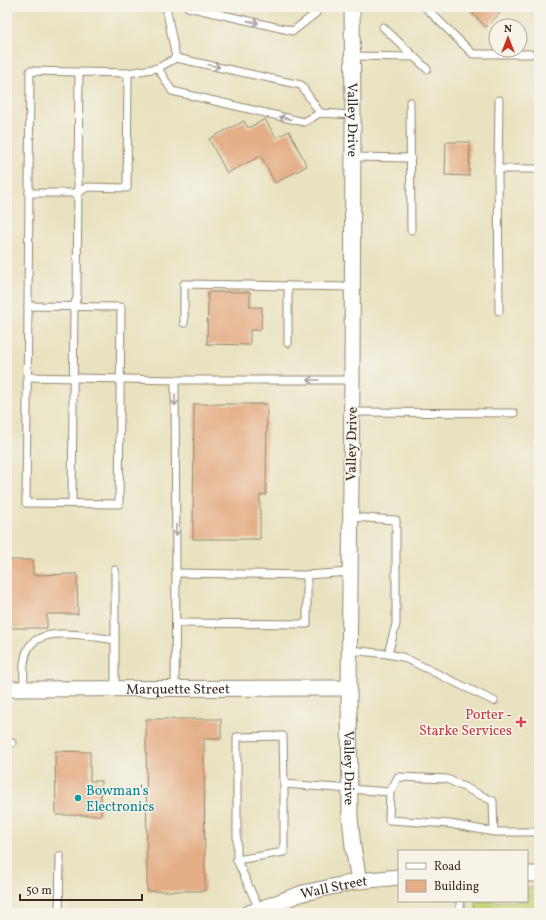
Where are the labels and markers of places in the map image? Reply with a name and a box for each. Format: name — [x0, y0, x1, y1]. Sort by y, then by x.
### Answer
place label: Porter - Starke Services — [419, 706, 512, 741]
marker: Porter - Starke Services — [515, 716, 527, 728]
place label: Bowman's Electronics — [86, 782, 155, 817]
marker: Bowman's Electronics — [73, 793, 83, 803]

